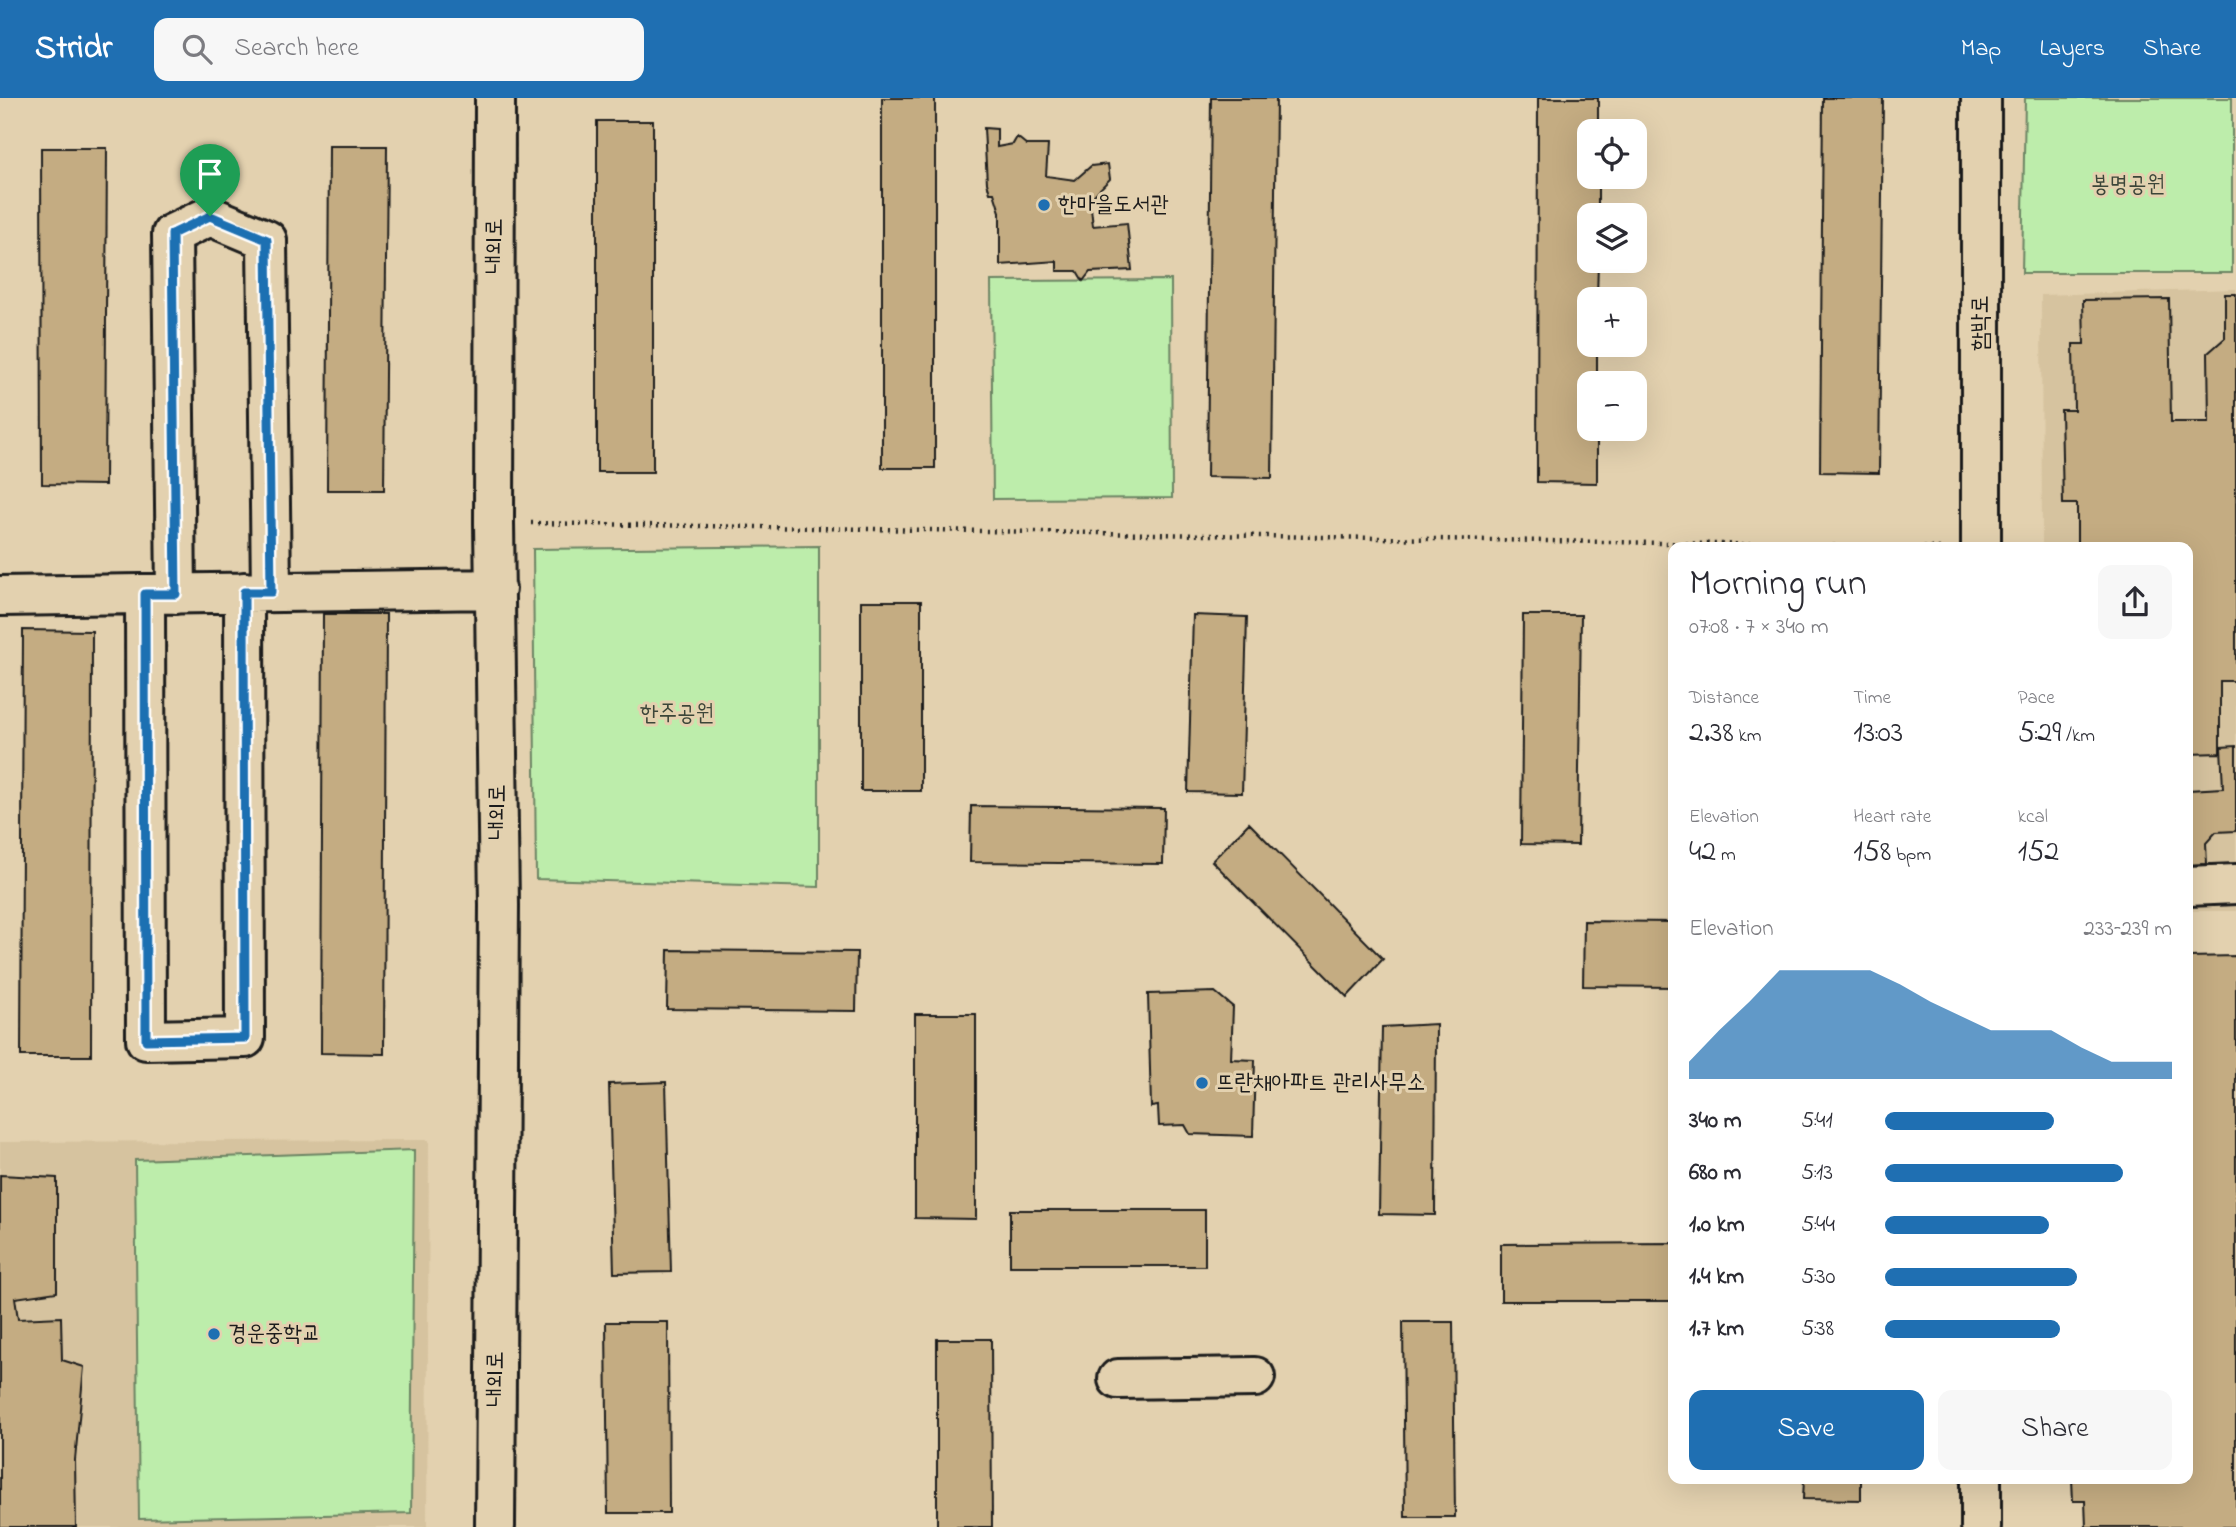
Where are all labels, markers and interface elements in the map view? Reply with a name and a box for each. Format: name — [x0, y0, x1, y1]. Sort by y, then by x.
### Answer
search box — [154, 18, 644, 81]
text: Stridr — [35, 25, 112, 73]
icon: search — [178, 30, 216, 68]
text: Search here — [234, 30, 359, 68]
text: Map — [1961, 32, 2001, 67]
text: Layers — [2039, 32, 2105, 67]
text: Share — [2143, 32, 2201, 67]
map controls — [1577, 119, 1647, 441]
button: locate — [1577, 119, 1647, 189]
pin — [180, 144, 240, 216]
icon: arrive — [191, 155, 229, 193]
park label: 봉명공원 — [2091, 169, 2165, 202]
place label: 한마을도서관 — [1058, 189, 1169, 222]
marker: 한마을도서관 — [1036, 197, 1052, 213]
button: layers — [1577, 203, 1647, 273]
street label: 내외로 — [479, 218, 512, 274]
button: + — [1577, 287, 1647, 357]
street label: 함박로 — [1965, 295, 1998, 351]
button: − — [1577, 371, 1647, 441]
text: Morning run — [1689, 557, 1867, 613]
button: share — [2098, 565, 2172, 639]
text: 07:08 · 7 × 340 m — [1689, 611, 1829, 644]
text: Distance — [1689, 685, 1759, 712]
text: Time — [1853, 685, 1891, 712]
text: Pace — [2018, 685, 2055, 712]
park label: 한주공원 — [640, 698, 714, 731]
text: 2.38 — [1689, 712, 1734, 756]
text: 13:03 — [1853, 712, 1903, 756]
text: 5:29 — [2018, 712, 2061, 756]
text: km — [1734, 723, 1762, 750]
text: /km — [2061, 723, 2095, 750]
street label: 내외로 — [482, 784, 515, 840]
text: Elevation — [1689, 804, 1759, 831]
text: Heart rate — [1853, 804, 1931, 831]
text: kcal — [2018, 804, 2048, 831]
text: 42 — [1689, 831, 1716, 875]
text: 158 — [1853, 831, 1891, 875]
text: 152 — [2018, 831, 2059, 875]
text: m — [1716, 842, 1736, 869]
text: bpm — [1891, 842, 1931, 869]
text: Elevation — [1689, 913, 1774, 946]
text: 233–239 m — [2083, 913, 2172, 946]
place label: 뜨란채아파트 관리사무소 — [1216, 1067, 1425, 1100]
marker: 뜨란채아파트 관리사무소 — [1194, 1075, 1210, 1091]
text: 340 m — [1689, 1105, 1742, 1138]
text: 5:41 — [1801, 1105, 1833, 1138]
text: 680 m — [1689, 1157, 1741, 1190]
text: 5:13 — [1801, 1157, 1833, 1190]
text: 1.0 km — [1689, 1209, 1745, 1242]
text: 5:44 — [1801, 1209, 1835, 1242]
text: 1.4 km — [1689, 1261, 1744, 1294]
text: 5:30 — [1801, 1261, 1836, 1294]
text: 1.7 km — [1689, 1313, 1744, 1346]
text: 5:38 — [1801, 1313, 1834, 1346]
place label: 경운중학교 — [228, 1318, 321, 1351]
marker: 경운중학교 — [206, 1326, 222, 1342]
street label: 내외로 — [480, 1351, 513, 1407]
button: Save — [1689, 1390, 1924, 1470]
button: Share — [1938, 1390, 2172, 1470]

